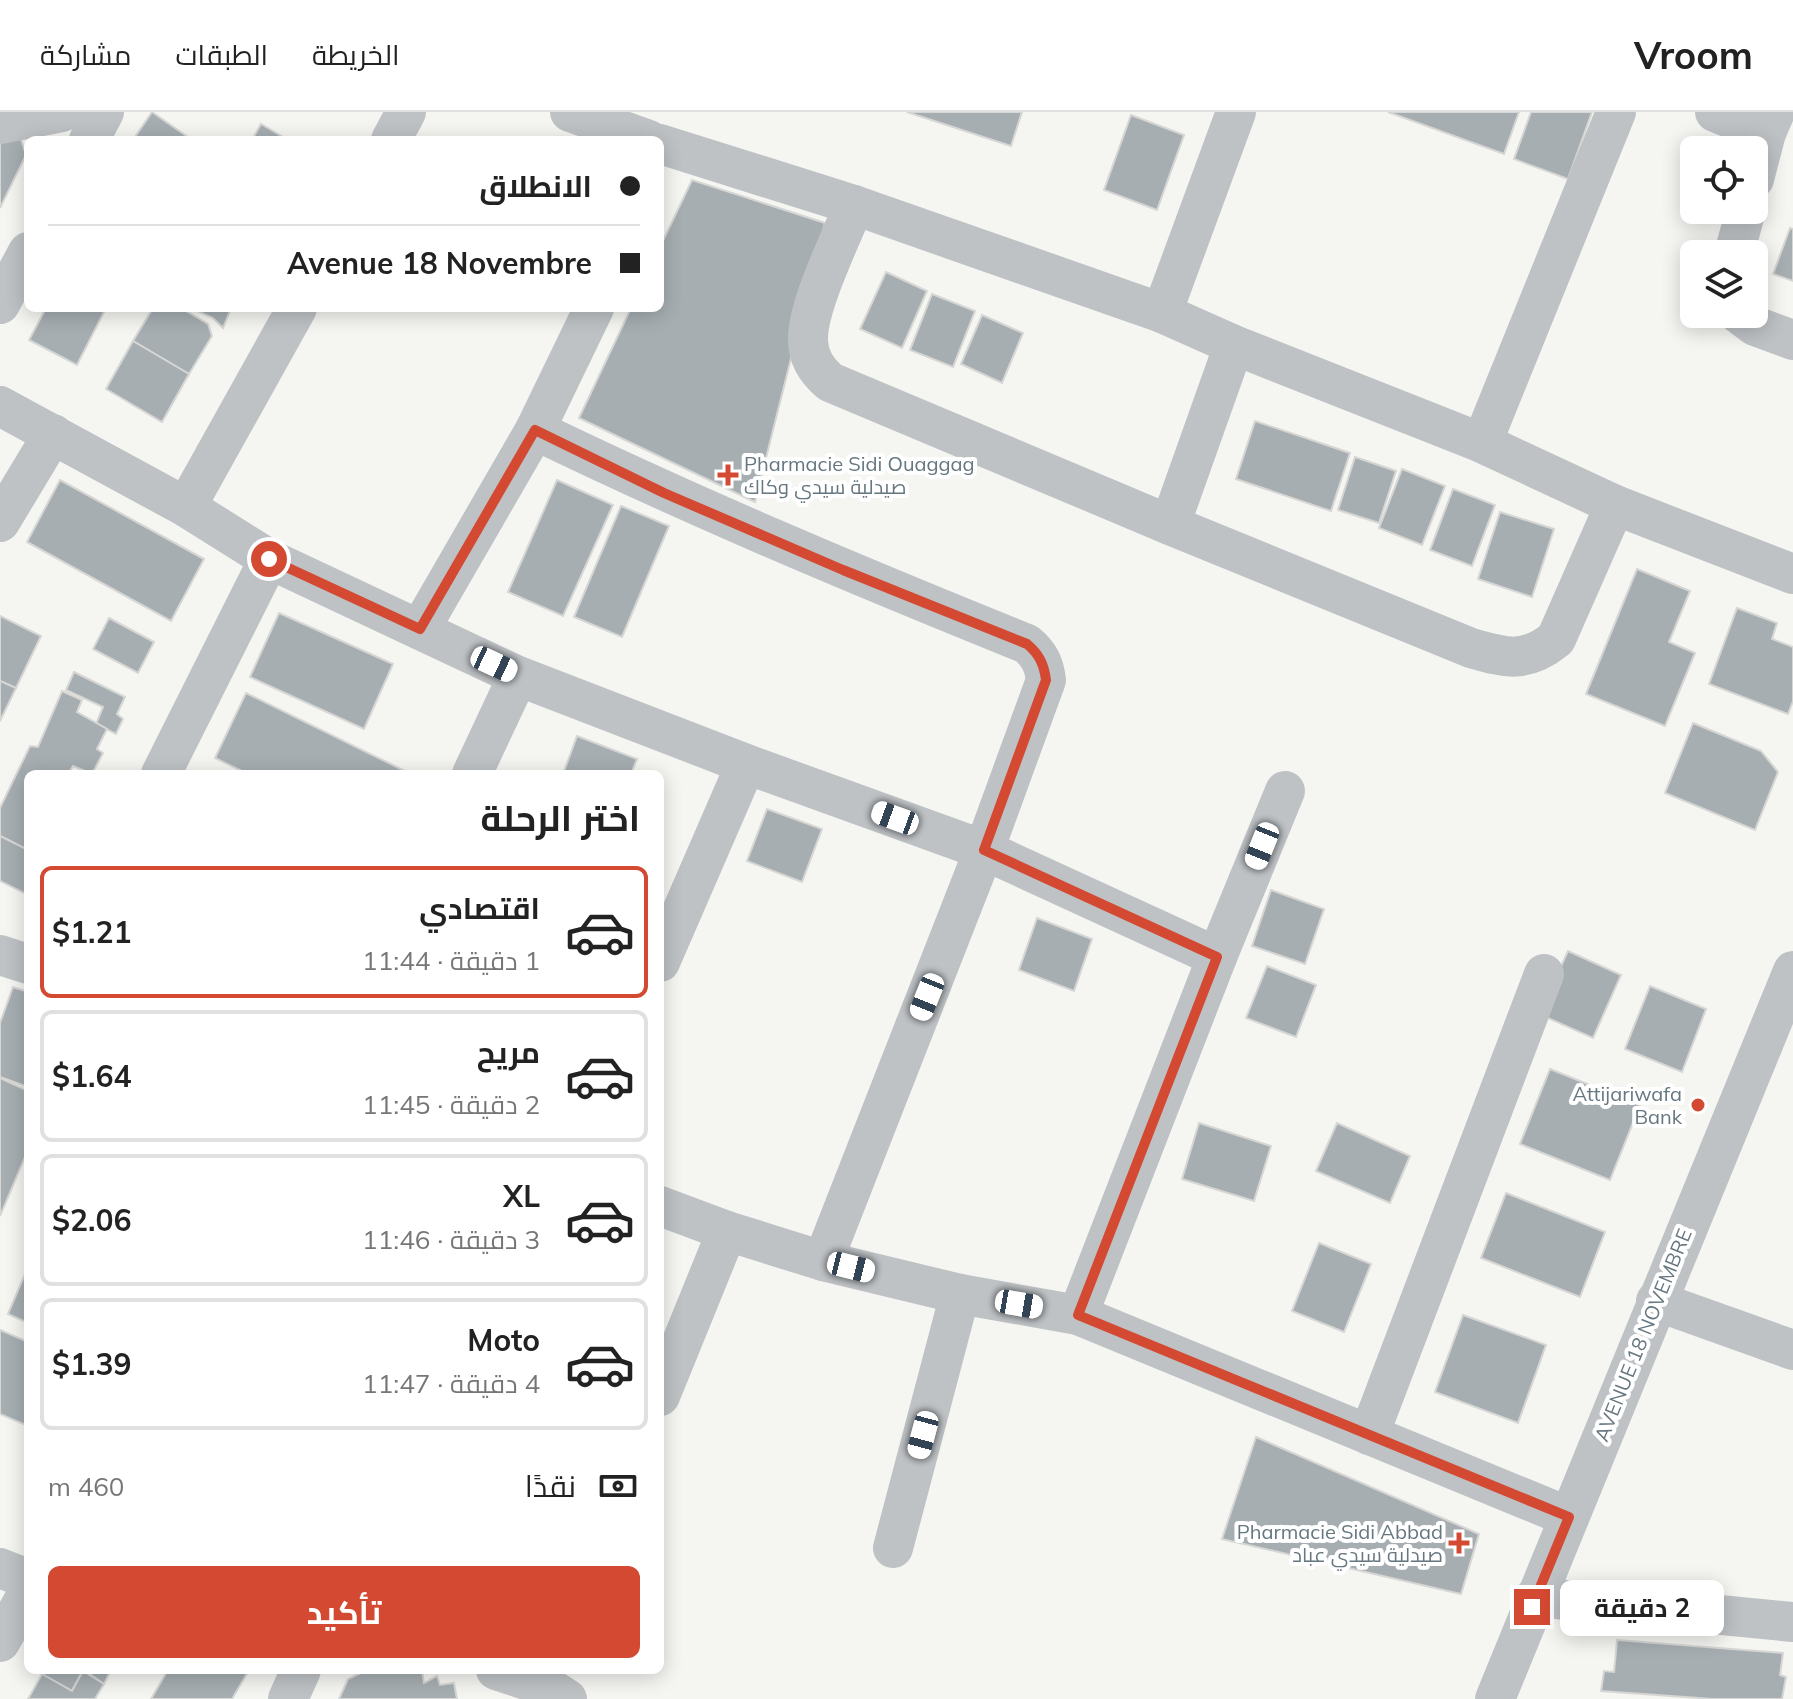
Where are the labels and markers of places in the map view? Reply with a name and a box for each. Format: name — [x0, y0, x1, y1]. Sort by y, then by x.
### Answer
place label: Pharmacie Sidi Ouaggag صيدلية سيدي وكاك — [744, 451, 975, 503]
marker: Pharmacie Sidi Ouaggag صيدلية سيدي وكاك — [719, 466, 737, 484]
place label: Attijariwafa Bank — [1572, 1081, 1683, 1129]
marker: Attijariwafa Bank — [1689, 1096, 1707, 1114]
place label: Pharmacie Sidi Abbad صيدلية سيدي عباد — [1237, 1519, 1443, 1571]
marker: Pharmacie Sidi Abbad صيدلية سيدي عباد — [1450, 1534, 1468, 1552]

